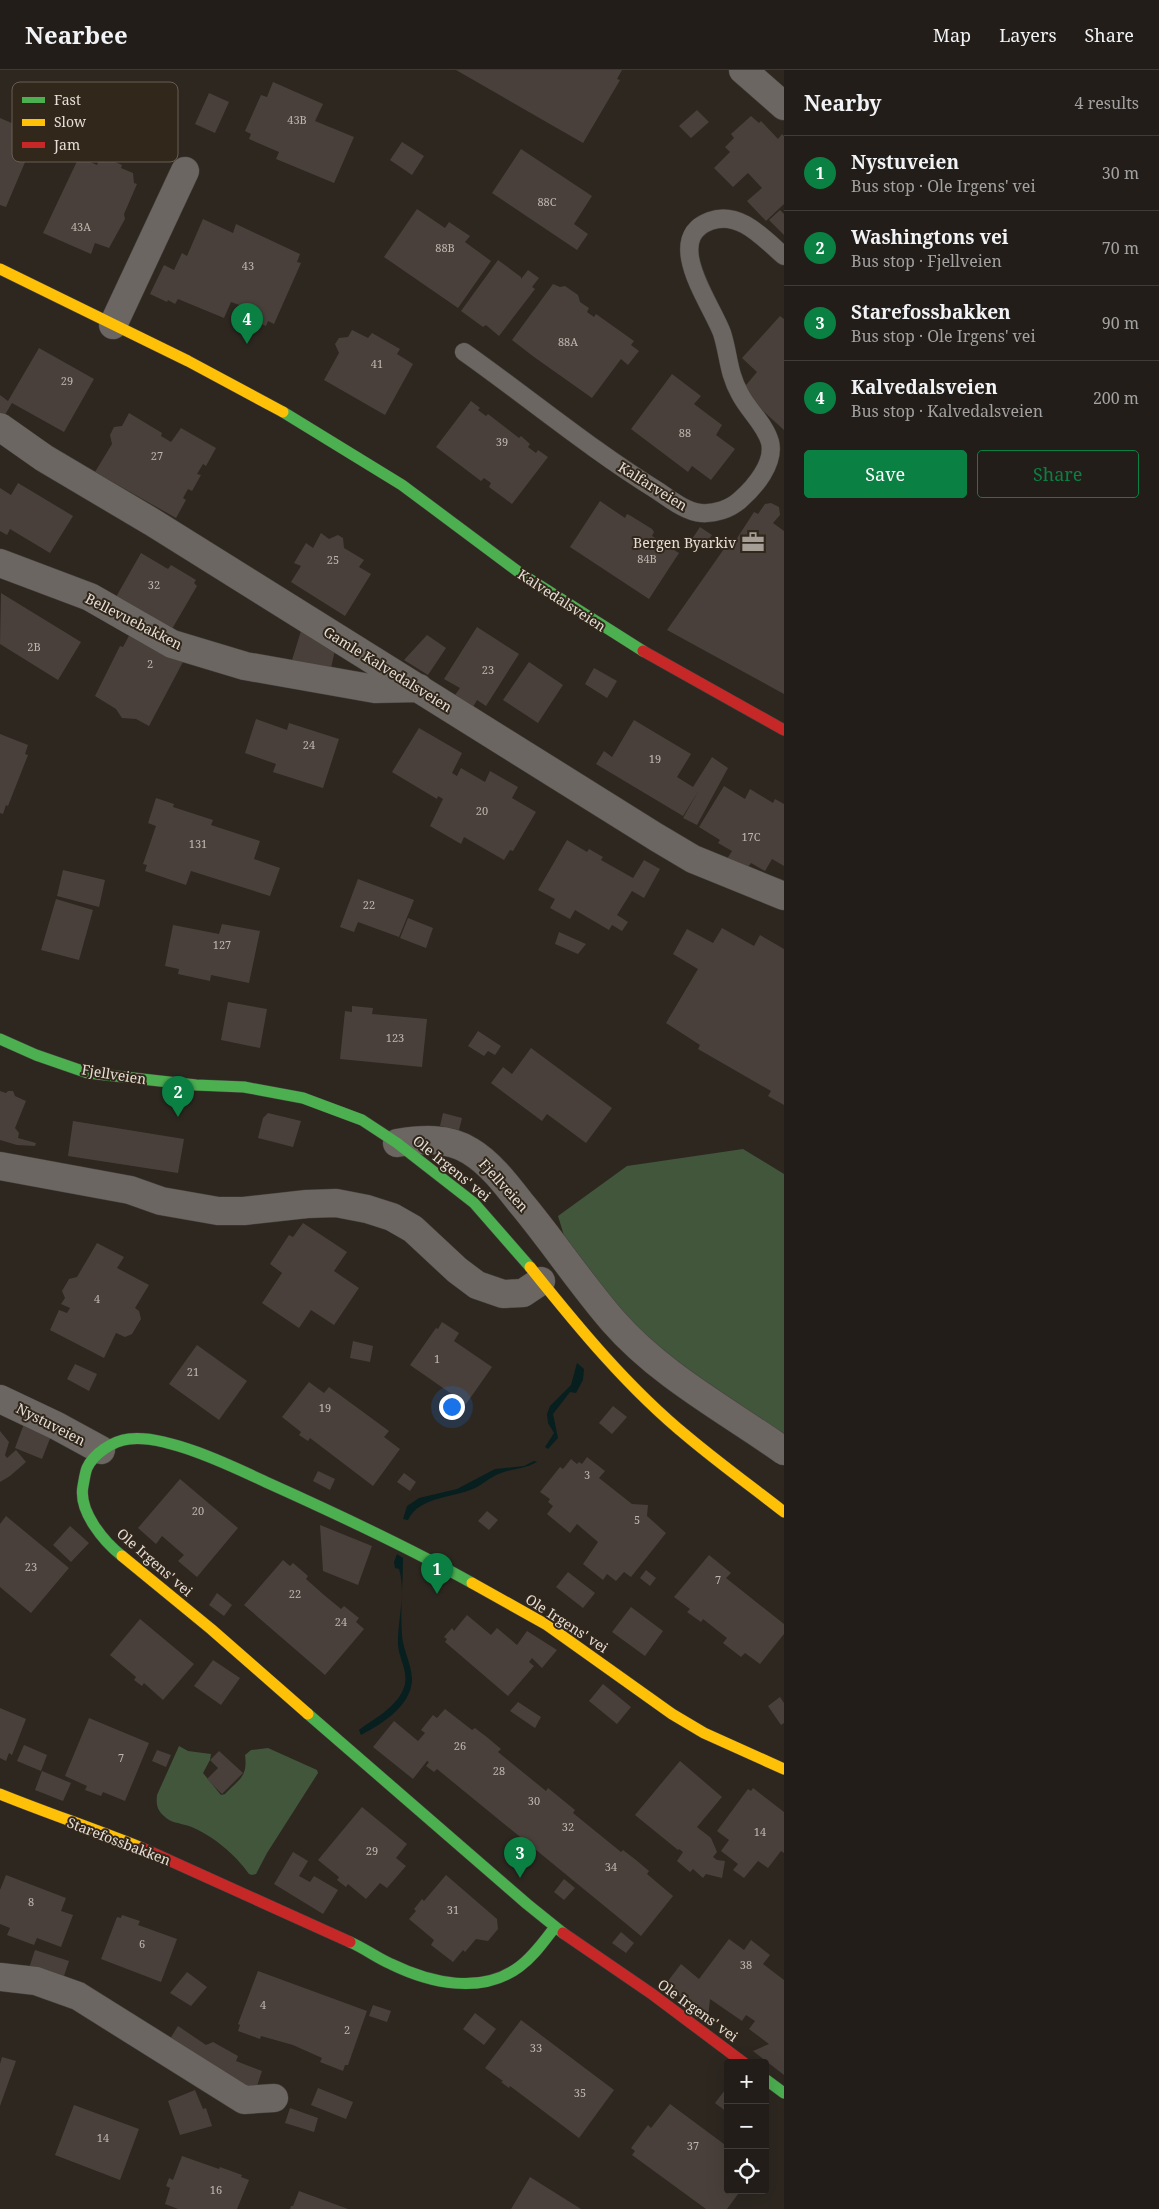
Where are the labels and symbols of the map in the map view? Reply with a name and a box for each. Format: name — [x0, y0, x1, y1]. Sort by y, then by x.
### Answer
legend — [12, 82, 178, 162]
text: Fast — [54, 90, 81, 109]
text: Slow — [54, 112, 87, 131]
house number: 43B — [287, 112, 307, 127]
text: Jam — [53, 135, 80, 154]
house number: 88C — [537, 194, 557, 209]
house number: 43A — [71, 219, 91, 234]
house number: 88B — [435, 240, 455, 255]
house number: 43 — [242, 258, 254, 273]
pin: 4 — [231, 303, 263, 344]
house number: 88A — [558, 334, 578, 349]
house number: 41 — [371, 356, 383, 371]
house number: 29 — [61, 373, 73, 388]
house number: 88 — [679, 425, 691, 440]
house number: 39 — [496, 434, 508, 449]
house number: 27 — [151, 448, 163, 463]
street label: Kalfarveien — [615, 457, 691, 515]
office icon: Bergen Byarkiv — [740, 529, 766, 555]
place label: Bergen Byarkiv — [633, 533, 737, 552]
house number: 84B — [637, 551, 657, 566]
house number: 25 — [327, 552, 339, 567]
street label: Kalvedalsveien — [514, 564, 610, 636]
house number: 32 — [148, 577, 160, 592]
street label: Bellevuebakken — [82, 588, 186, 654]
street label: Gamle Kalvedalsveien — [320, 622, 456, 716]
house number: 2B — [27, 639, 41, 654]
house number: 2 — [147, 656, 153, 671]
house number: 23 — [482, 662, 494, 677]
house number: 24 — [303, 737, 315, 752]
house number: 19 — [649, 751, 661, 766]
house number: 20 — [476, 803, 488, 818]
house number: 17C — [741, 829, 761, 844]
house number: 131 — [189, 836, 207, 851]
house number: 22 — [363, 897, 375, 912]
house number: 127 — [213, 937, 231, 952]
house number: 123 — [386, 1030, 404, 1045]
street label: Fjellveien — [80, 1060, 148, 1088]
pin: 2 — [162, 1076, 194, 1117]
street label: Ole Irgens' vei — [409, 1131, 495, 1206]
street label: Fjellveien — [475, 1154, 533, 1216]
house number: 4 — [94, 1291, 100, 1306]
house number: 1 — [434, 1351, 440, 1366]
house number: 21 — [187, 1364, 199, 1379]
your location — [439, 1394, 465, 1420]
street label: Nystuveien — [13, 1398, 89, 1450]
house number: 19 — [319, 1400, 331, 1415]
house number: 3 — [584, 1467, 590, 1482]
house number: 20 — [192, 1503, 204, 1518]
house number: 5 — [634, 1512, 640, 1527]
street label: Ole Irgens' vei — [113, 1524, 197, 1601]
pin: 1 — [421, 1553, 453, 1594]
house number: 23 — [25, 1559, 37, 1574]
house number: 7 — [715, 1572, 721, 1587]
house number: 22 — [289, 1586, 301, 1601]
street label: Ole Irgens' vei — [522, 1589, 612, 1657]
house number: 24 — [335, 1614, 347, 1629]
house number: 26 — [454, 1738, 466, 1753]
house number: 7 — [118, 1750, 124, 1765]
house number: 28 — [493, 1763, 505, 1778]
house number: 30 — [528, 1793, 540, 1808]
street label: Starefossbakken — [64, 1813, 174, 1869]
house number: 32 — [562, 1819, 574, 1834]
house number: 14 — [754, 1824, 766, 1839]
pin: 3 — [504, 1837, 536, 1878]
house number: 29 — [366, 1843, 378, 1858]
house number: 34 — [605, 1859, 617, 1874]
house number: 8 — [28, 1894, 34, 1909]
house number: 31 — [447, 1902, 459, 1917]
house number: 6 — [139, 1936, 145, 1951]
house number: 38 — [740, 1957, 752, 1972]
street label: Ole Irgens' vei — [654, 1974, 742, 2046]
house number: 4 — [260, 1997, 266, 2012]
house number: 2 — [344, 2022, 350, 2037]
house number: 33 — [530, 2040, 542, 2055]
house number: 35 — [574, 2085, 586, 2100]
house number: 14 — [97, 2130, 109, 2145]
house number: 37 — [687, 2138, 699, 2153]
house number: 16 — [210, 2182, 222, 2197]

